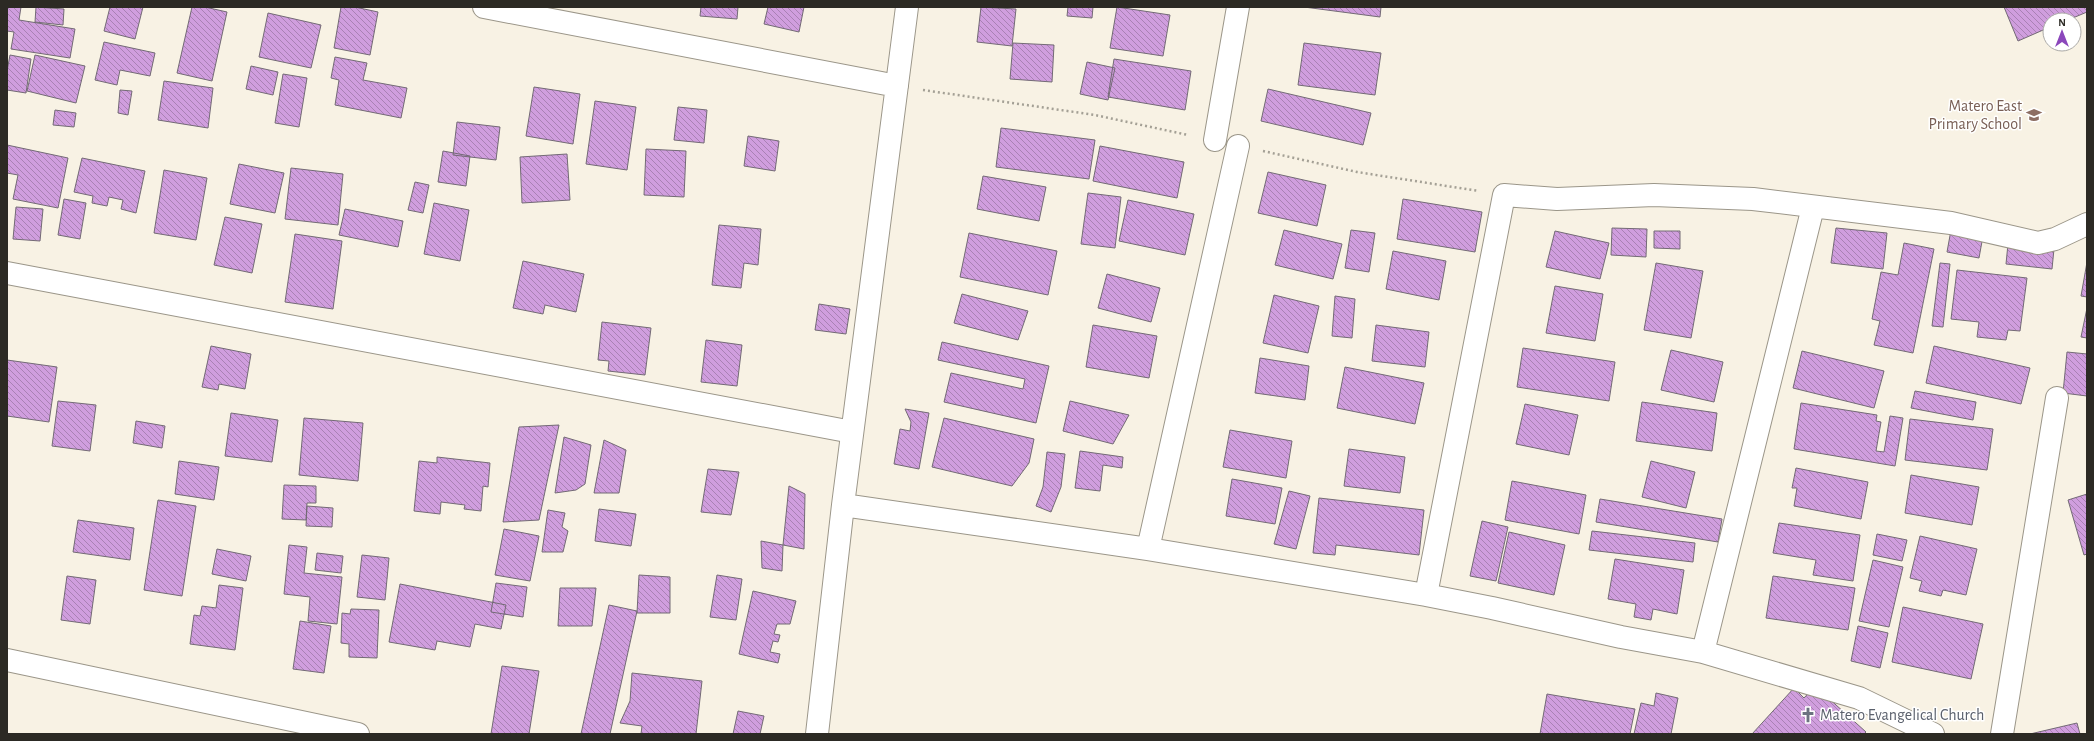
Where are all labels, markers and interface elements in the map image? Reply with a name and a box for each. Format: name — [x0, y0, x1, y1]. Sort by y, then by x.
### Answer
north arrow — [2042, 12, 2082, 52]
text: N — [2058, 17, 2066, 28]
place label: Matero East Primary School — [1929, 98, 2022, 133]
school or university icon: Matero East Primary School — [2025, 106, 2043, 124]
church icon: Matero Evangelical Church — [1799, 706, 1817, 724]
place label: Matero Evangelical Church — [1820, 707, 1984, 723]

